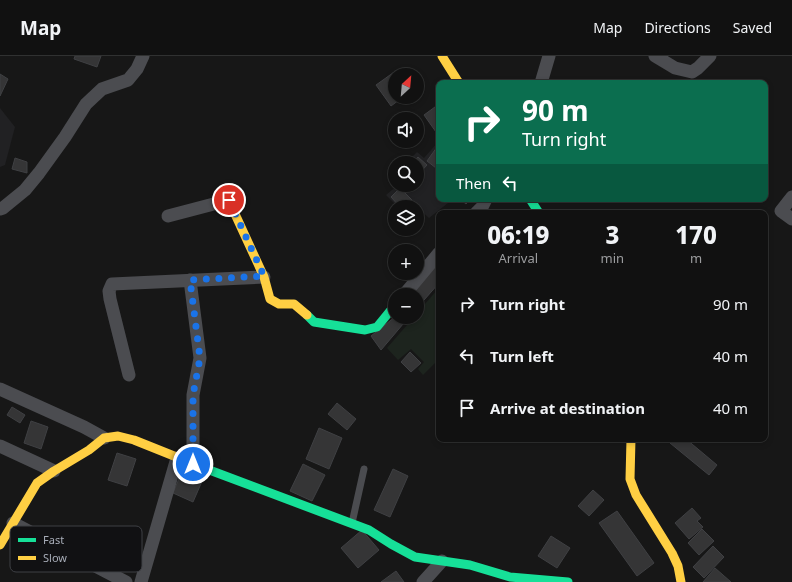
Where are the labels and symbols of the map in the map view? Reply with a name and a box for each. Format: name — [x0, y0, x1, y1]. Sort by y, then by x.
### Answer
north arrow — [388, 68, 424, 104]
pin — [212, 183, 246, 217]
position arrow — [172, 443, 214, 485]
legend — [10, 526, 142, 572]
text: Fast — [43, 532, 64, 547]
text: Slow — [43, 550, 67, 565]

